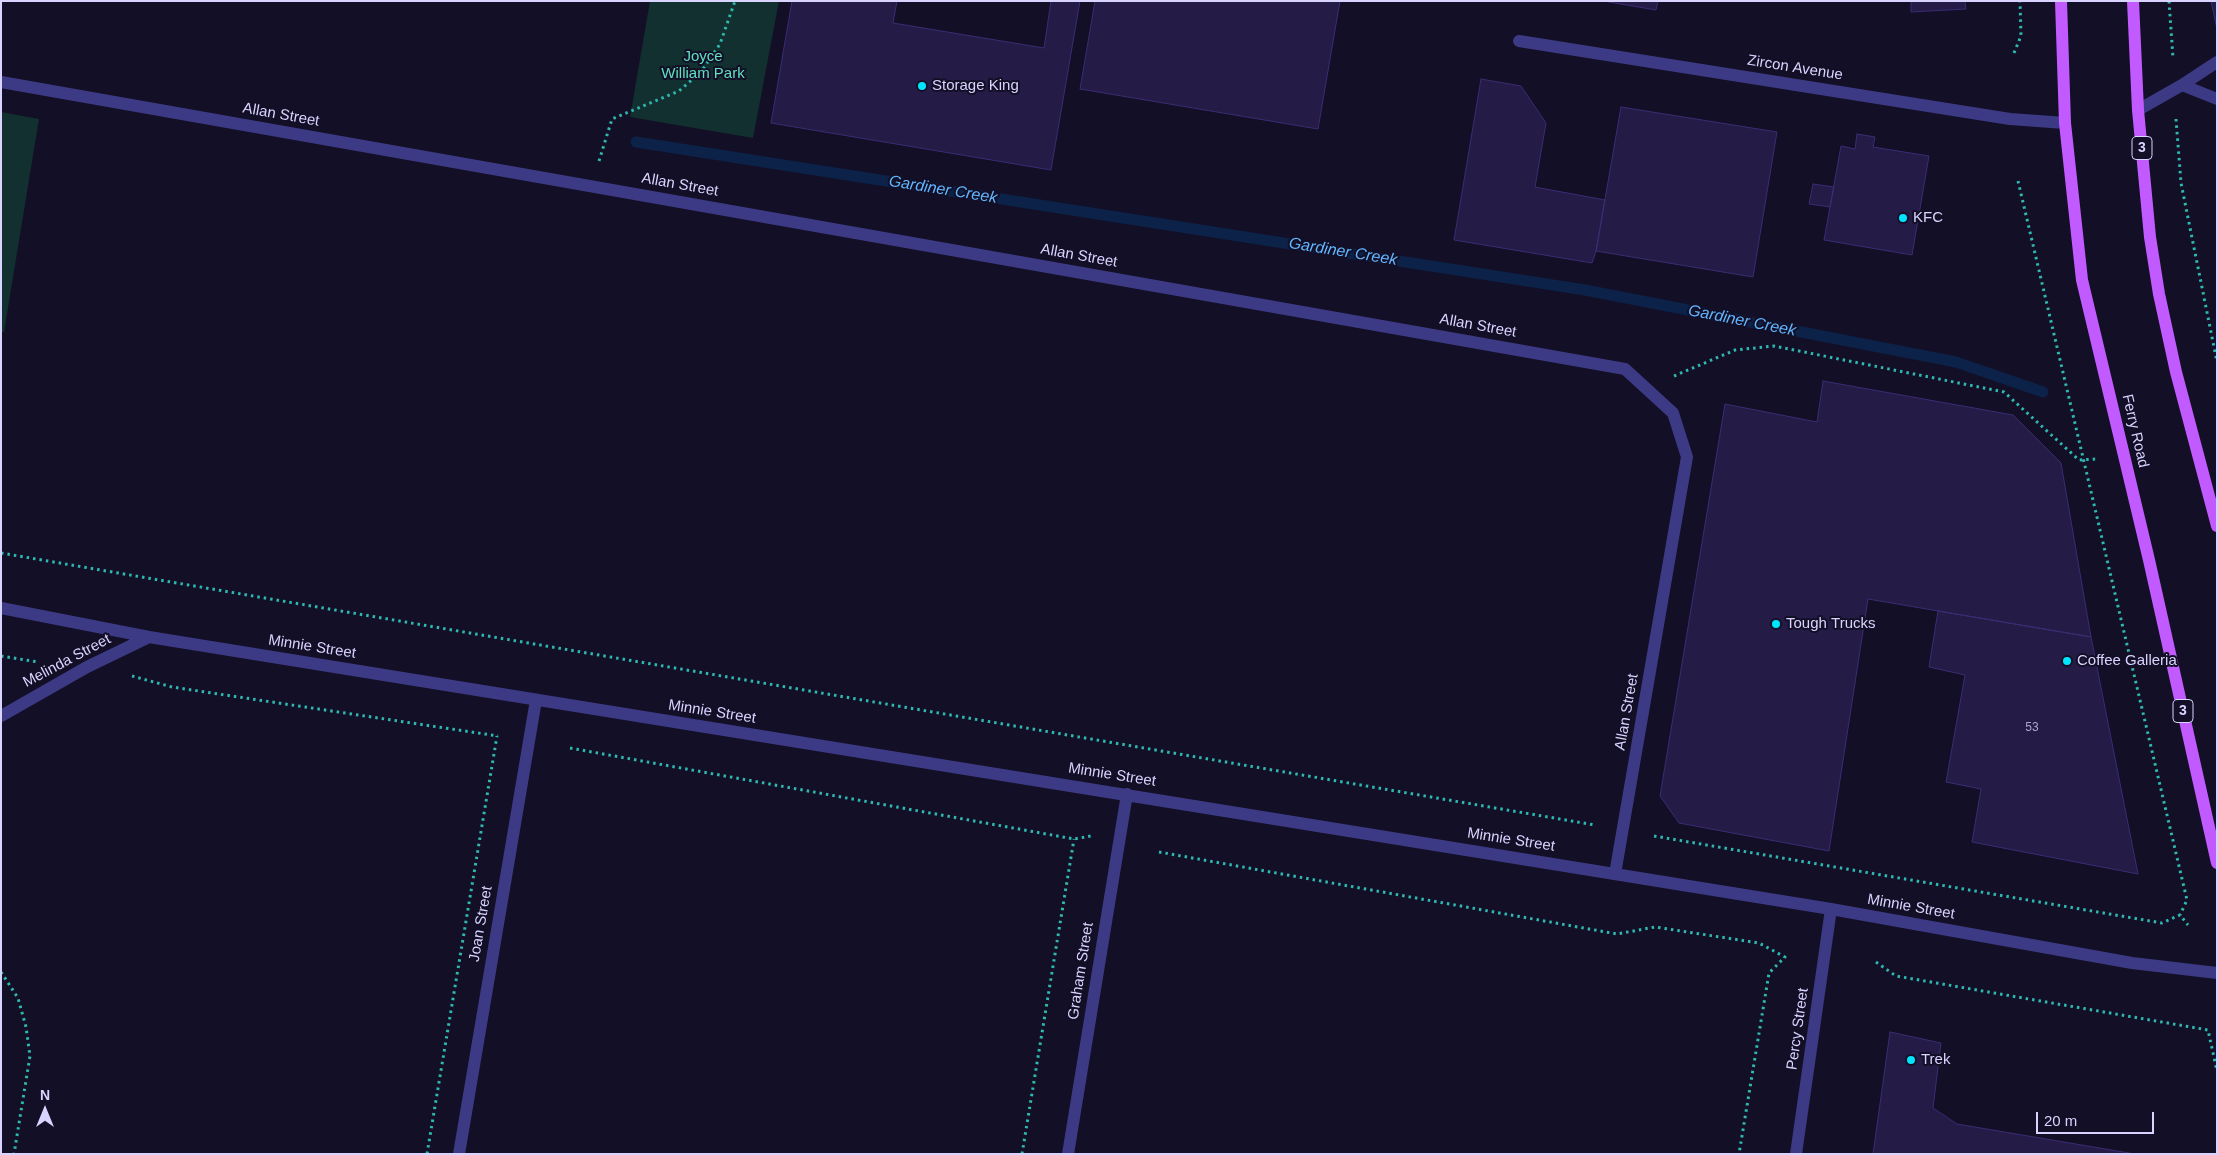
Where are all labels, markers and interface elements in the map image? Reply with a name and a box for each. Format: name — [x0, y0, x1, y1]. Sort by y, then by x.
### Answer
park label: Joyce William Park — [661, 48, 745, 83]
street label: Zircon Avenue — [1746, 52, 1844, 84]
place label: Storage King — [932, 77, 1019, 95]
marker: Storage King — [916, 80, 928, 92]
street label: Allan Street — [241, 99, 321, 131]
road number: 3 — [2132, 136, 2152, 160]
street label: Allan Street — [640, 169, 720, 201]
water label: Gardiner Creek — [887, 172, 999, 208]
place label: KFC — [1913, 209, 1943, 227]
marker: KFC — [1897, 212, 1909, 224]
water label: Gardiner Creek — [1287, 234, 1399, 270]
street label: Allan Street — [1039, 240, 1119, 272]
water label: Gardiner Creek — [1686, 301, 1798, 341]
street label: Allan Street — [1438, 310, 1518, 342]
street label: Ferry Road — [2118, 392, 2152, 470]
place label: Tough Trucks — [1786, 615, 1875, 633]
marker: Tough Trucks — [1770, 618, 1782, 630]
street label: Melinda Street — [20, 630, 114, 692]
street label: Minnie Street — [267, 631, 357, 663]
place label: Coffee Galleria — [2077, 652, 2177, 670]
marker: Coffee Galleria — [2061, 655, 2073, 667]
street label: Allan Street — [1611, 672, 1643, 752]
street label: Minnie Street — [667, 696, 757, 728]
road number: 3 — [2173, 699, 2193, 722]
house number: 53 — [2025, 721, 2039, 735]
street label: Minnie Street — [1067, 759, 1157, 791]
street label: Minnie Street — [1466, 824, 1556, 856]
street label: Joan Street — [465, 885, 497, 963]
street label: Minnie Street — [1866, 890, 1956, 924]
street label: Graham Street — [1064, 921, 1098, 1021]
street label: Percy Street — [1783, 987, 1813, 1071]
place label: Trek — [1921, 1051, 1950, 1069]
marker: Trek — [1905, 1054, 1917, 1066]
north arrow — [20, 1085, 70, 1135]
text: N — [40, 1087, 50, 1103]
scale bar — [2038, 1102, 2156, 1134]
text: 20 m — [2044, 1112, 2077, 1129]

